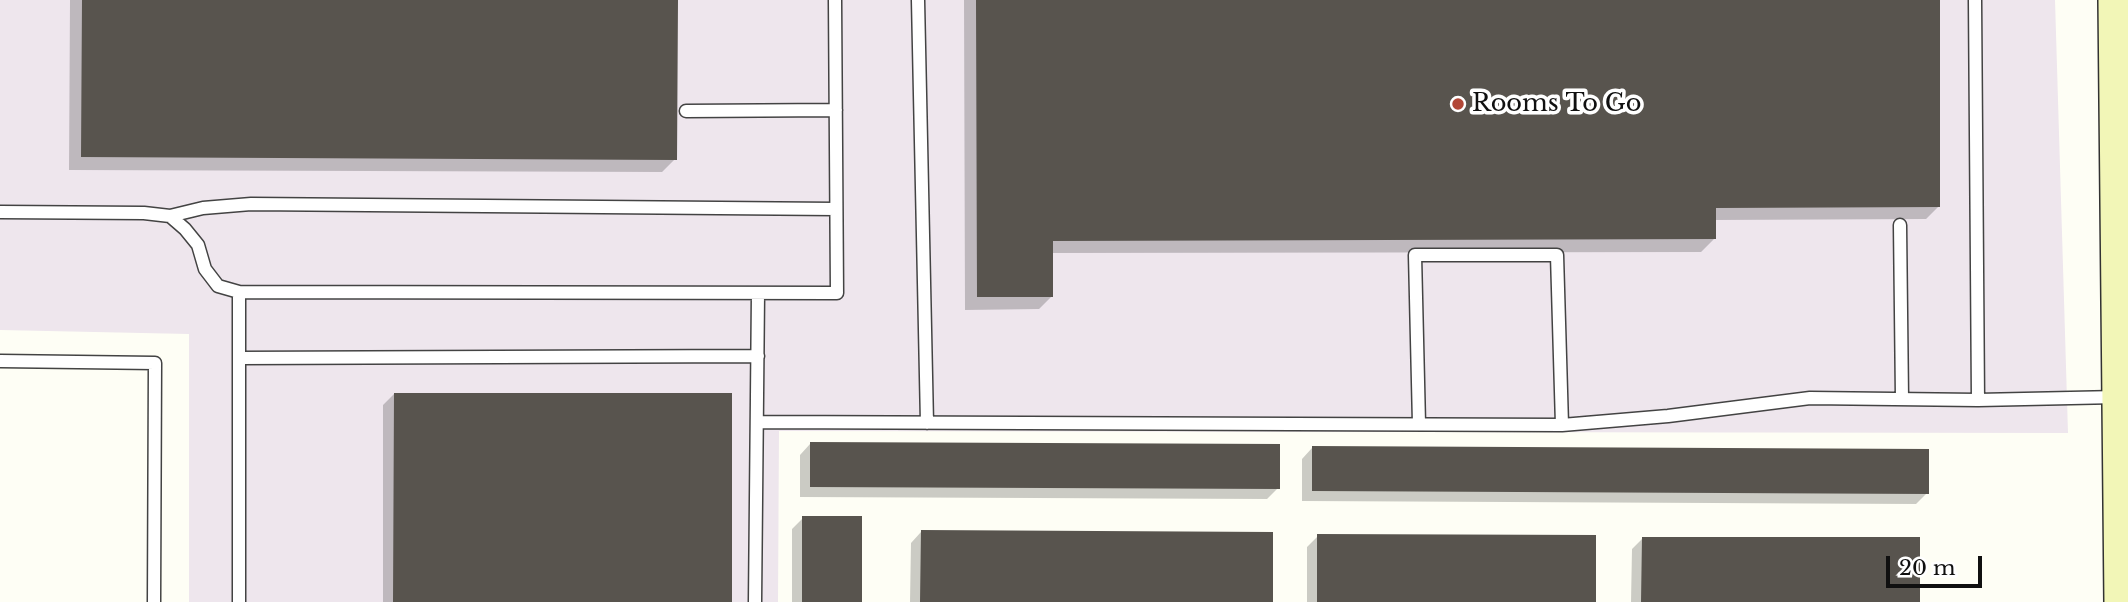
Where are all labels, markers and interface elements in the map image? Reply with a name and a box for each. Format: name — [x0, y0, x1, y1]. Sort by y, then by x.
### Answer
place label: Rooms To Go — [1472, 90, 1641, 118]
marker: Rooms To Go — [1450, 96, 1466, 112]
scale bar — [1890, 542, 1986, 586]
text: 20 m — [1899, 555, 1956, 581]

